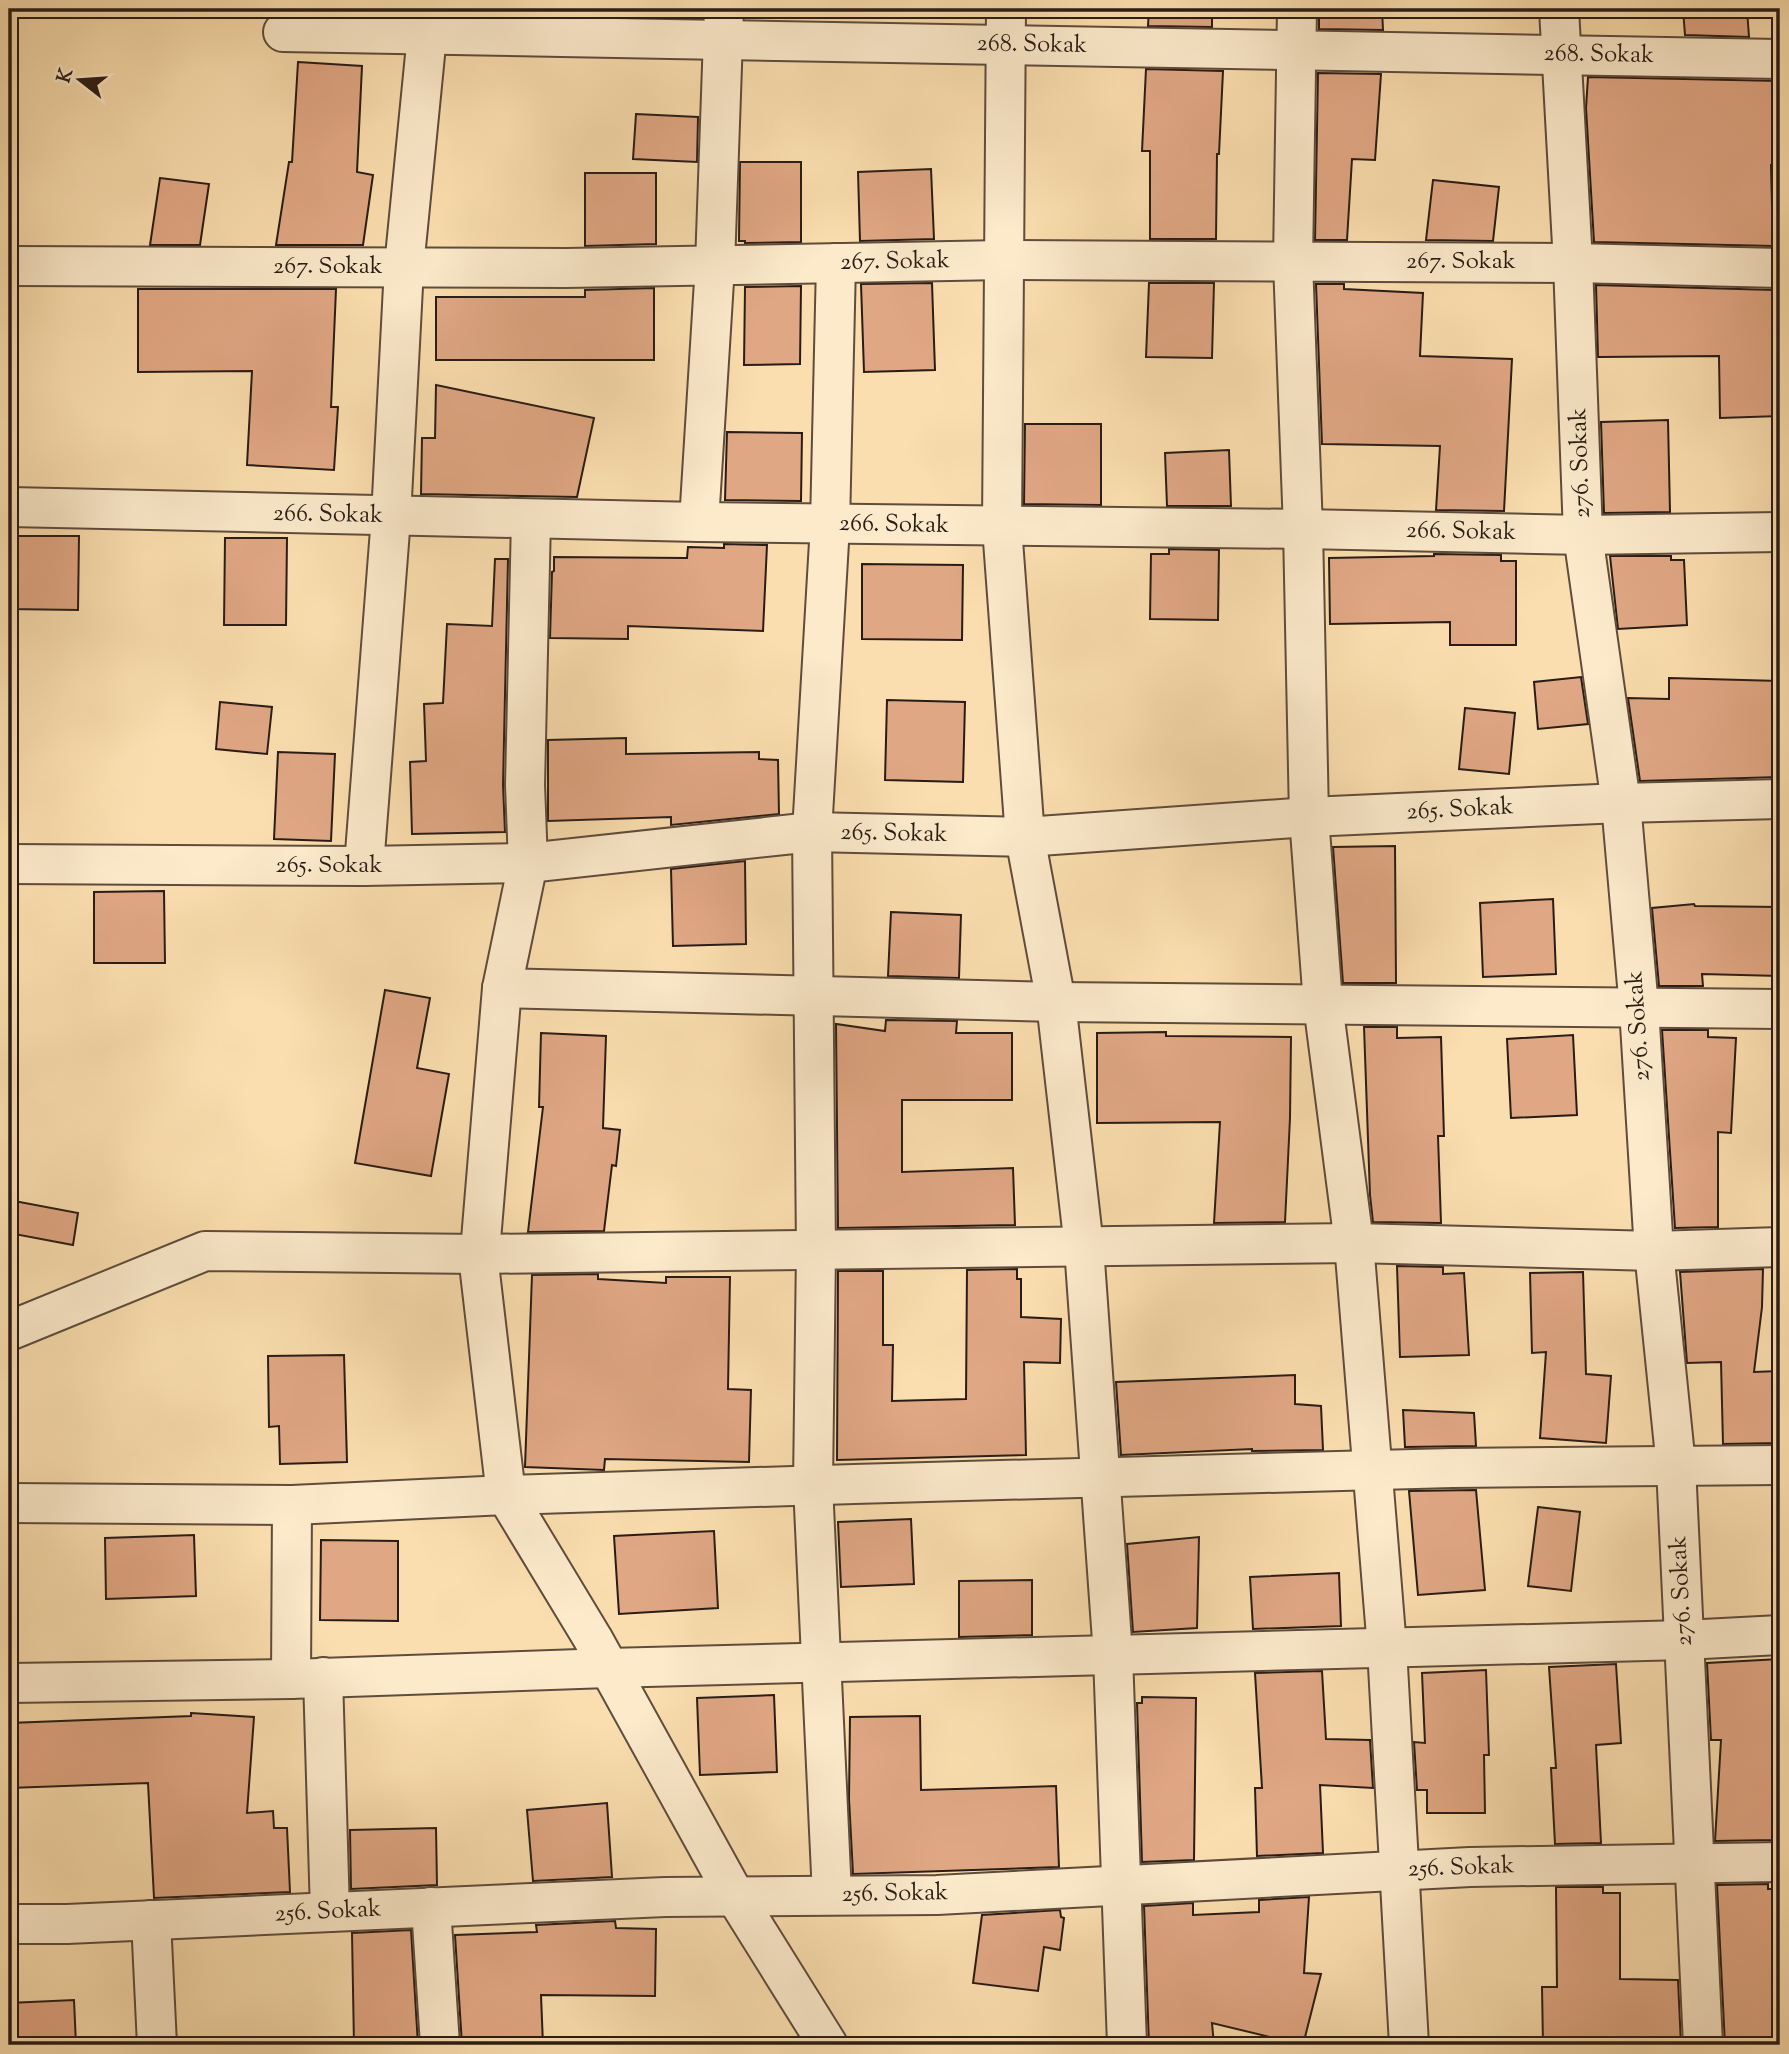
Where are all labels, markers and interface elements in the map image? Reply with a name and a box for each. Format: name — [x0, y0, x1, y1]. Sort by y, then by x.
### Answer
street label: 268. Sokak — [976, 27, 1088, 63]
street label: 268. Sokak — [1543, 37, 1655, 73]
north arrow — [46, 46, 116, 116]
text: K — [51, 65, 81, 86]
street label: 267. Sokak — [840, 244, 950, 280]
street label: 267. Sokak — [1406, 245, 1516, 279]
street label: 267. Sokak — [273, 250, 383, 284]
street label: 276. Sokak — [1562, 407, 1600, 519]
street label: 266. Sokak — [273, 497, 383, 533]
street label: 266. Sokak — [839, 507, 949, 543]
street label: 266. Sokak — [1406, 514, 1516, 550]
street label: 265. Sokak — [1406, 790, 1514, 830]
street label: 265. Sokak — [840, 816, 948, 852]
street label: 265. Sokak — [275, 849, 383, 883]
street label: 276. Sokak — [1618, 970, 1660, 1082]
street label: 276. Sokak — [1662, 1535, 1702, 1647]
street label: 256. Sokak — [1407, 1849, 1515, 1887]
street label: 256. Sokak — [841, 1876, 949, 1912]
street label: 256. Sokak — [274, 1892, 382, 1932]

